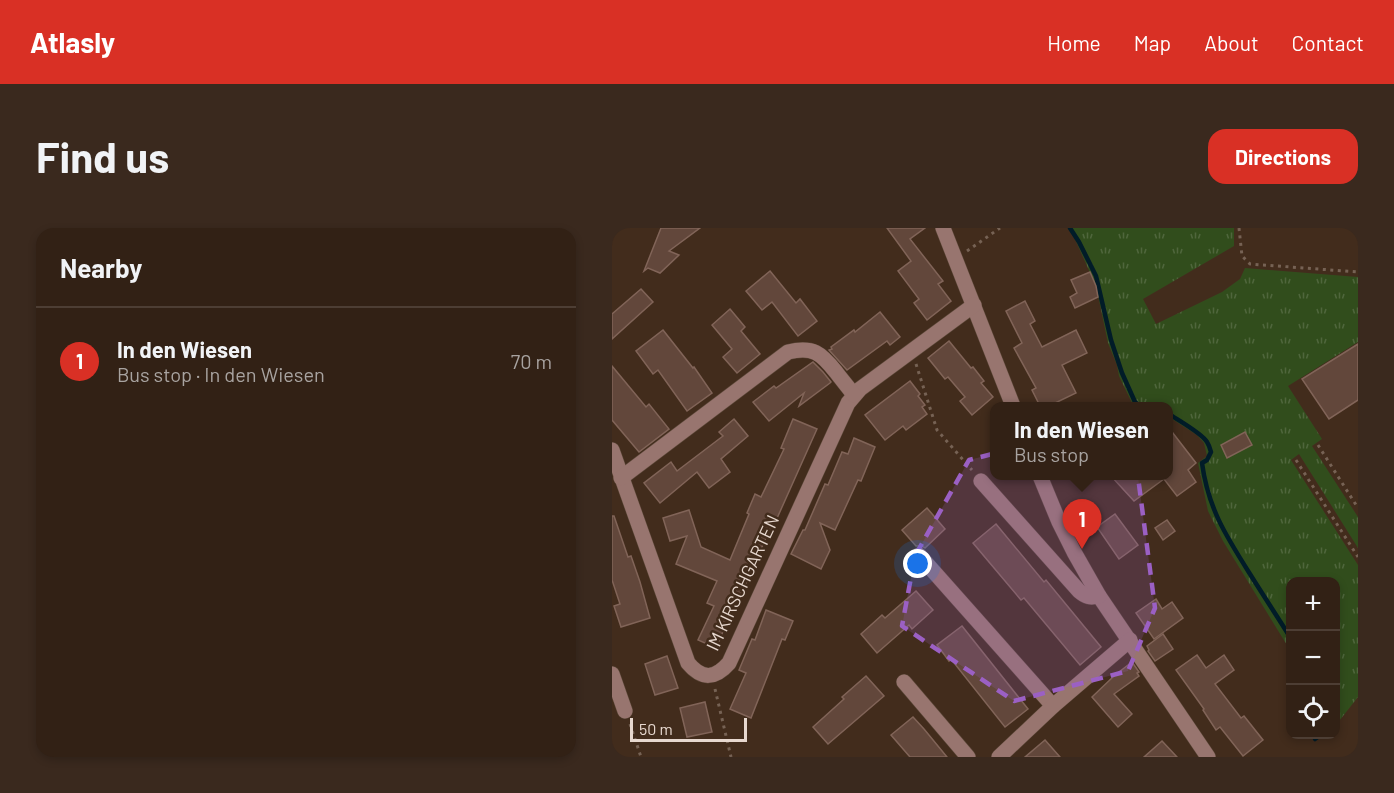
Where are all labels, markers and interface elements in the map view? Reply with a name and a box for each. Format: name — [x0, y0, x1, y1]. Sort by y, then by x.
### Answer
text: Atlasly — [30, 25, 115, 59]
text: Home — [1047, 30, 1101, 55]
text: Map — [1134, 30, 1171, 55]
text: About — [1204, 30, 1259, 55]
text: Contact — [1292, 30, 1364, 55]
button: Directions — [1208, 129, 1358, 184]
text: Find us — [36, 131, 169, 181]
text: Nearby — [60, 252, 142, 283]
text: In den Wiesen — [117, 336, 252, 362]
text: 1 — [76, 349, 83, 373]
text: 70 m — [511, 349, 552, 373]
text: Bus stop · In den Wiesen — [117, 362, 325, 386]
popup — [990, 402, 1173, 480]
text: In den Wiesen — [1014, 416, 1149, 442]
text: Bus stop — [1014, 442, 1089, 466]
pin: 1 — [1062, 500, 1102, 549]
street label: IM KIRSCHGARTEN — [701, 511, 783, 654]
your location — [903, 549, 932, 578]
map controls — [1286, 577, 1340, 739]
button: + — [1286, 577, 1340, 631]
button: − — [1286, 631, 1340, 685]
button: locate — [1286, 685, 1340, 739]
scale bar — [630, 715, 747, 742]
text: 50 m — [639, 719, 673, 738]

